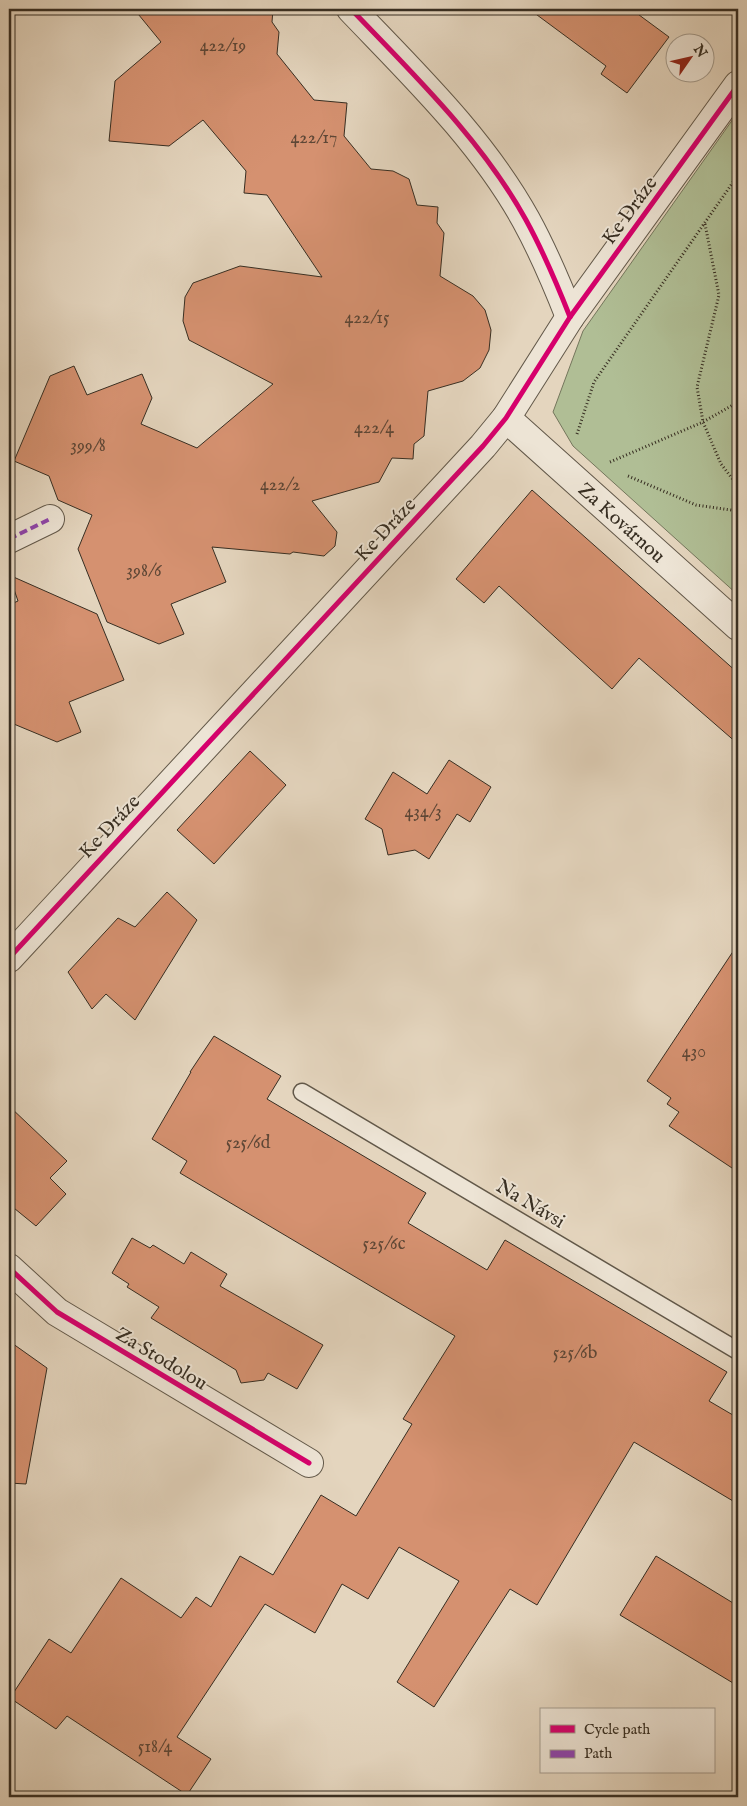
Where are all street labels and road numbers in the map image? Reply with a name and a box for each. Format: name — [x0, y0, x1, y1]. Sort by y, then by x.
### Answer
street label: Ke Dráze — [597, 172, 663, 250]
street label: Za Kovárnou — [572, 478, 670, 569]
street label: Ke Dráze — [350, 493, 422, 567]
street label: Ke Dráze — [74, 790, 146, 864]
street label: Na Návsi — [491, 1174, 569, 1235]
street label: Za Stodolou — [111, 1322, 212, 1396]

